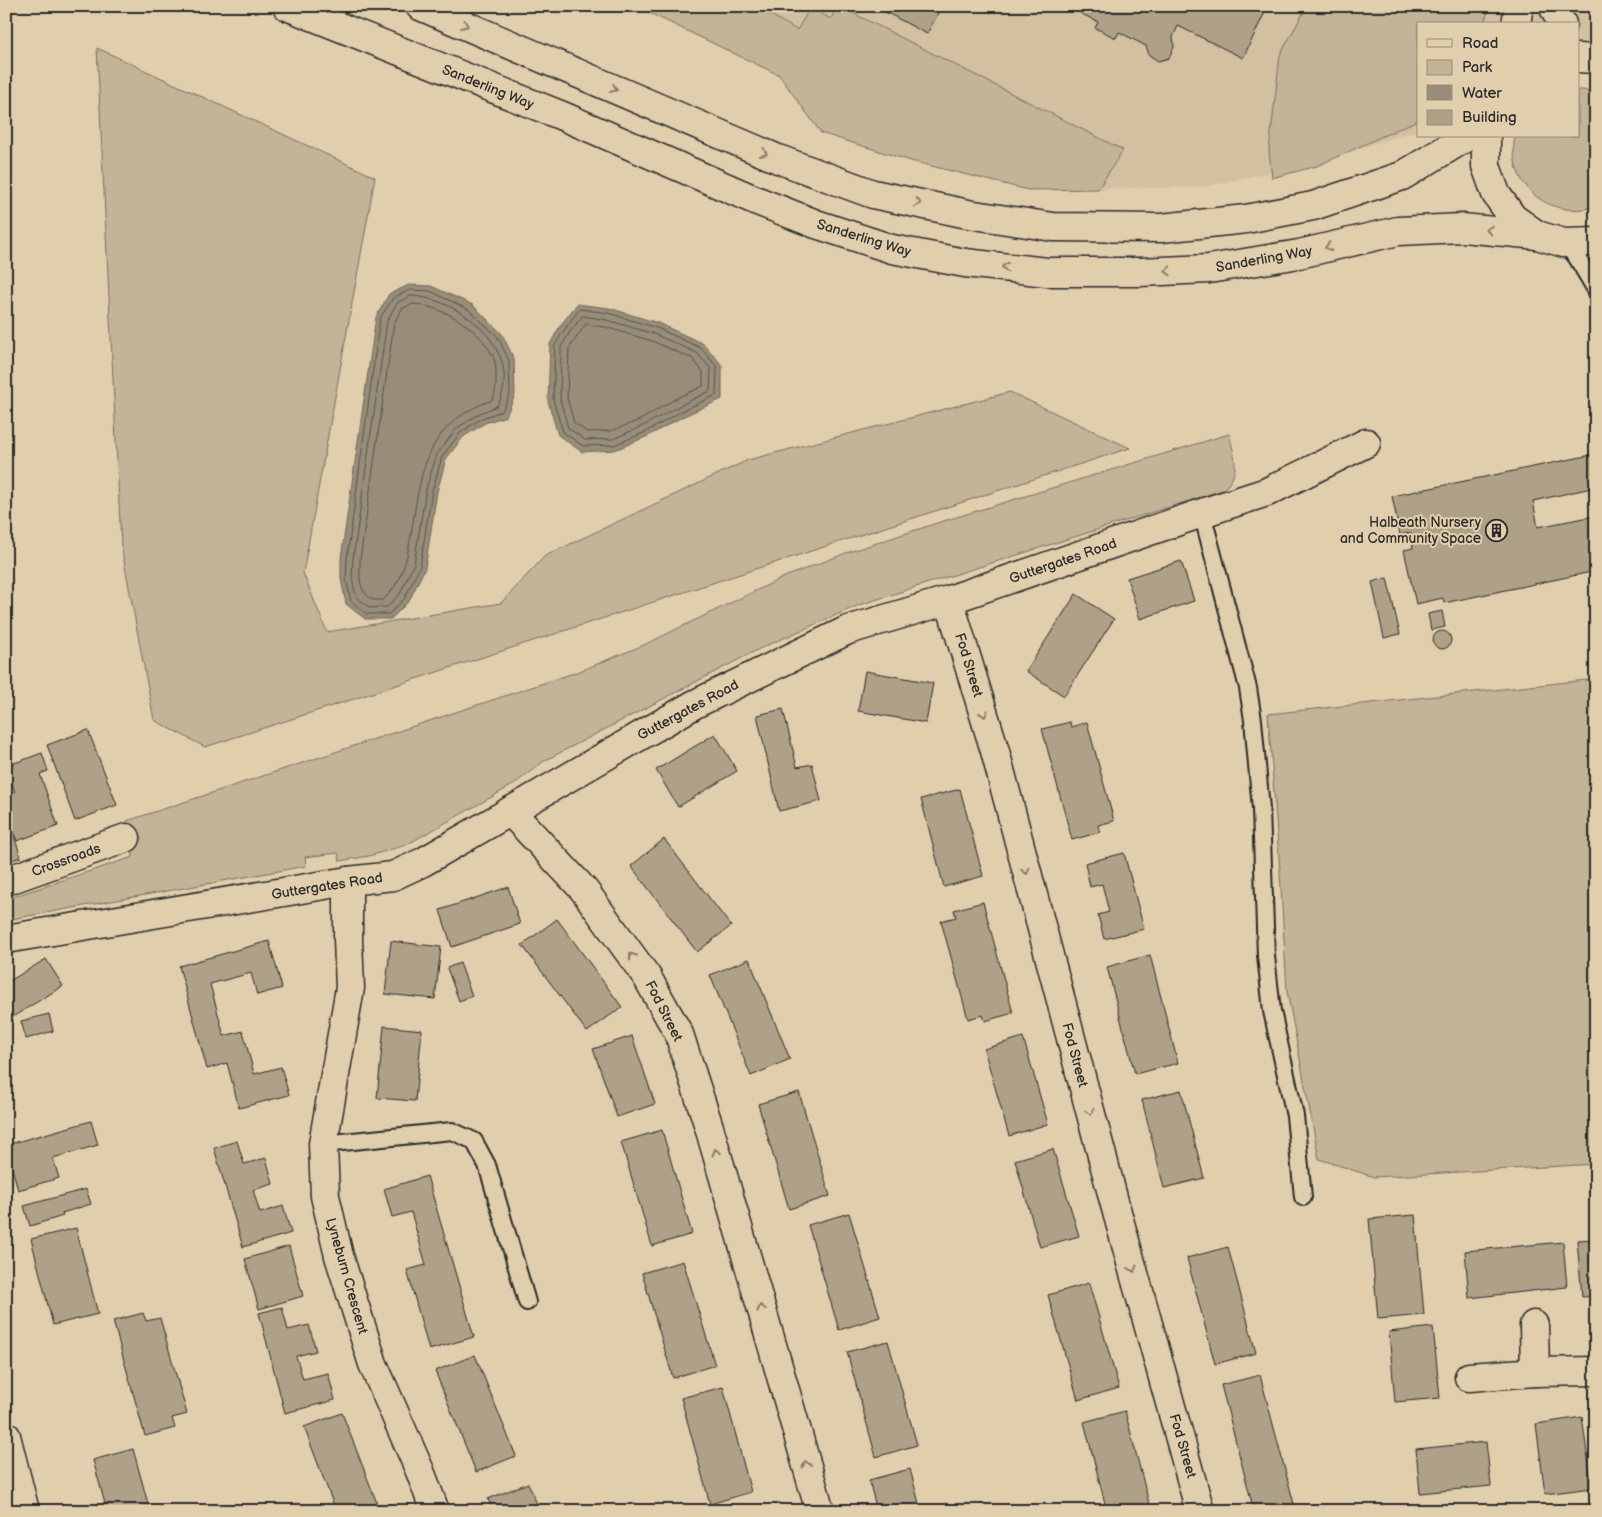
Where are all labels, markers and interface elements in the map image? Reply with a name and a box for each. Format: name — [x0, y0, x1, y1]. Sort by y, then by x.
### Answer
one-way arrow — [460, 19, 469, 30]
legend — [1417, 22, 1580, 138]
text: Road — [1462, 34, 1498, 53]
text: Park — [1462, 58, 1493, 77]
street label: Sanderling Way — [440, 61, 537, 113]
one-way arrow — [609, 82, 618, 93]
text: Water — [1462, 84, 1502, 103]
text: Building — [1462, 108, 1517, 127]
one-way arrow — [759, 146, 768, 157]
one-way arrow — [913, 198, 922, 208]
street label: Sanderling Way — [815, 216, 914, 261]
one-way arrow — [1484, 225, 1492, 236]
one-way arrow — [1324, 241, 1332, 252]
street label: Sanderling Way — [1215, 242, 1314, 276]
one-way arrow — [1001, 262, 1009, 273]
one-way arrow — [1163, 265, 1171, 276]
place label: Halbeath Nursery and Community Space — [1340, 514, 1482, 547]
building icon: Halbeath Nursery and Community Space — [1485, 518, 1509, 542]
street label: Guttergates Road — [1007, 535, 1119, 587]
street label: Fod Street — [951, 631, 987, 700]
street label: Guttergates Road — [634, 676, 742, 744]
one-way arrow — [978, 709, 988, 717]
street label: Crossroads — [29, 840, 103, 880]
one-way arrow — [1020, 866, 1031, 875]
street label: Guttergates Road — [270, 869, 384, 903]
one-way arrow — [629, 952, 638, 962]
street label: Fod Street — [641, 978, 687, 1045]
street label: Fod Street — [1058, 1021, 1092, 1090]
one-way arrow — [1084, 1108, 1095, 1117]
one-way arrow — [712, 1148, 722, 1156]
street label: Lyneburn Crescent — [322, 1216, 372, 1337]
one-way arrow — [1127, 1265, 1138, 1274]
one-way arrow — [757, 1304, 767, 1312]
street label: Fod Street — [1166, 1412, 1200, 1481]
one-way arrow — [802, 1460, 812, 1469]

